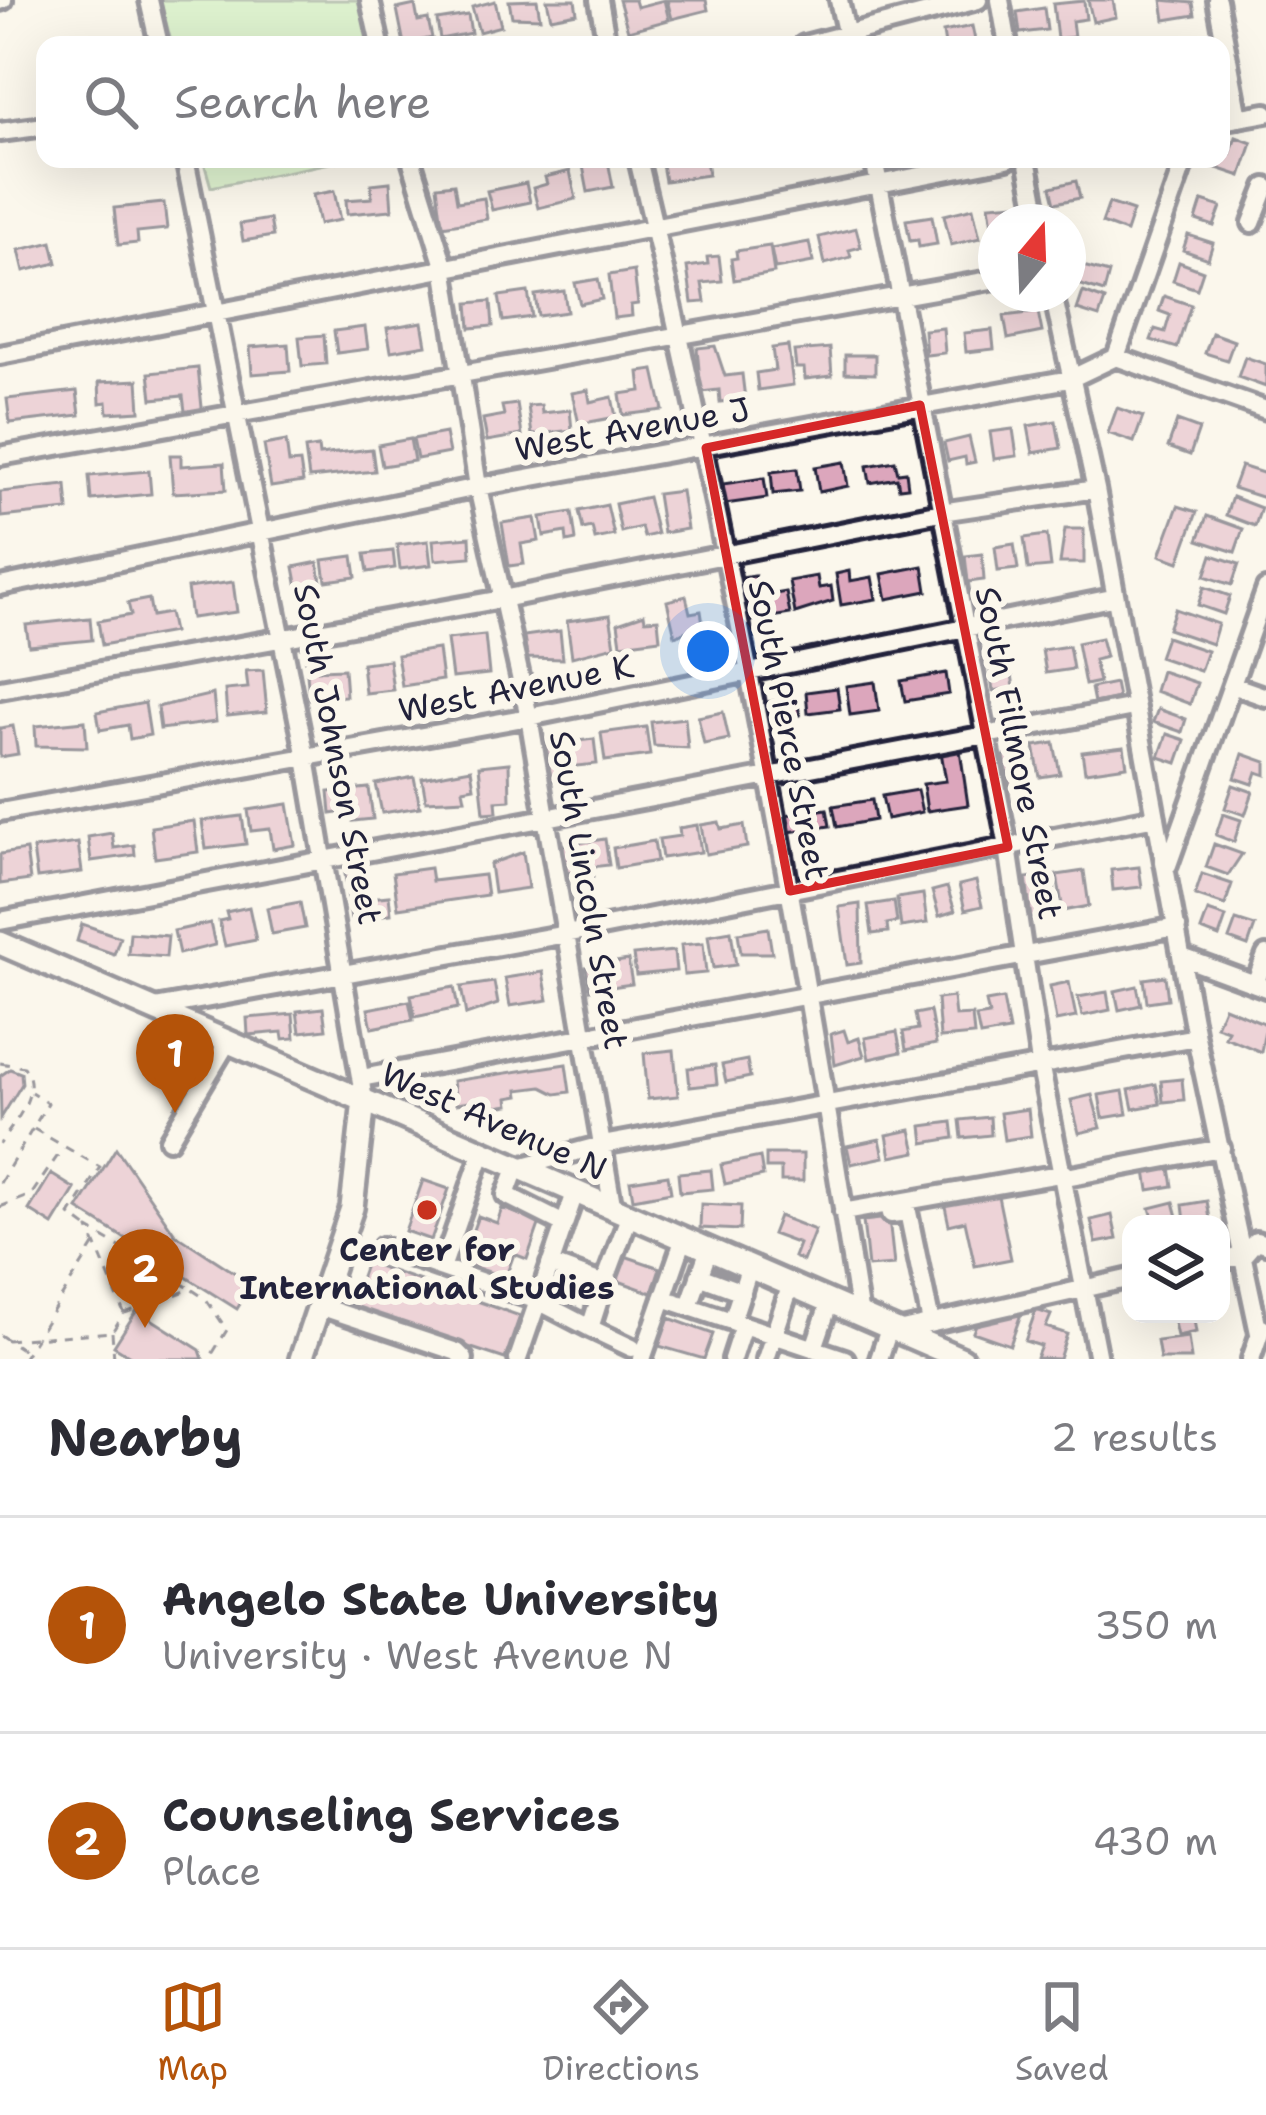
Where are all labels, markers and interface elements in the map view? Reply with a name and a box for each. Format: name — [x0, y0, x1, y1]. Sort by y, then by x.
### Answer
search box — [36, 36, 1230, 168]
icon: search — [78, 69, 144, 135]
text: Search here — [174, 72, 431, 132]
north arrow — [978, 204, 1086, 312]
street label: West Avenue J — [511, 386, 753, 472]
street label: South Pierce Street — [738, 576, 840, 884]
street label: South Johnson Street — [283, 580, 393, 928]
street label: South Fillmore Street — [965, 583, 1073, 923]
your location — [678, 621, 738, 681]
street label: West Avenue K — [394, 643, 638, 733]
street label: South Lincoln Street — [539, 727, 639, 1053]
pin: 1 — [136, 1014, 214, 1113]
street label: West Avenue N — [374, 1051, 614, 1191]
marker: Center for International Studies — [414, 1197, 440, 1223]
map controls — [1122, 1215, 1230, 1323]
button: layers — [1122, 1215, 1230, 1323]
place label: Center for International Studies — [239, 1227, 615, 1310]
pin: 2 — [106, 1229, 184, 1328]
text: Nearby — [48, 1403, 243, 1471]
text: 2 results — [1051, 1411, 1218, 1463]
text: Angelo State University — [162, 1569, 719, 1629]
text: 1 — [78, 1599, 96, 1651]
text: 350 m — [1094, 1599, 1218, 1651]
text: University · West Avenue N — [162, 1629, 673, 1681]
text: Counseling Services — [162, 1785, 620, 1845]
text: 2 — [73, 1815, 101, 1867]
text: 430 m — [1093, 1815, 1218, 1867]
text: Place — [162, 1845, 261, 1897]
tab: Map — [157, 1974, 228, 2091]
tab: Directions — [543, 1974, 700, 2091]
tab: Saved — [1015, 1974, 1109, 2091]

